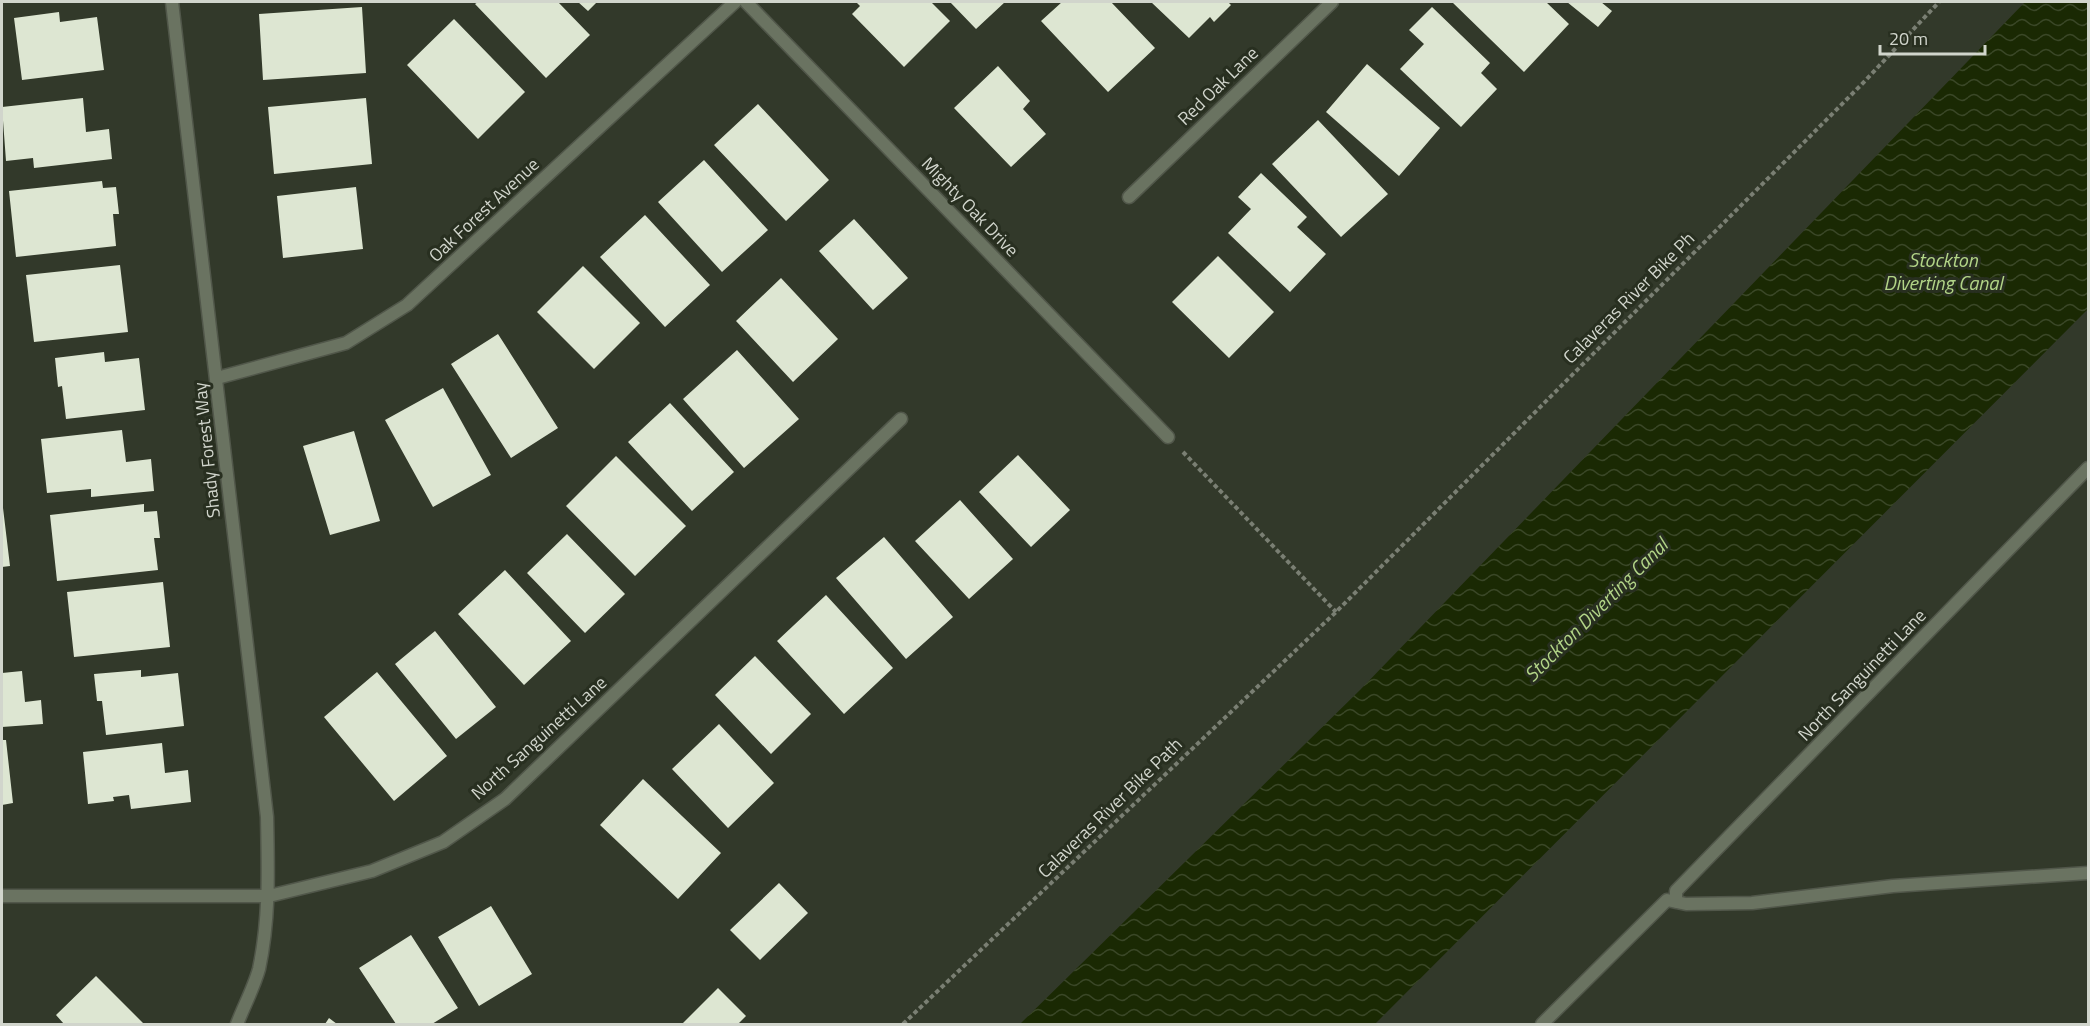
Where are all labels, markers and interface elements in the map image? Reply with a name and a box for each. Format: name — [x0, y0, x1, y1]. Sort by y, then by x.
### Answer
scale bar — [1880, 18, 1985, 56]
text: 20 m — [1889, 25, 1928, 52]
street label: Red Oak Lane — [1171, 40, 1264, 131]
street label: Oak Forest Avenue — [422, 151, 545, 268]
street label: Mighty Oak Drive — [916, 151, 1025, 263]
street label: Calaveras River Bike Ph — [1557, 226, 1701, 370]
water label: Stockton Diverting Canal — [1884, 244, 2005, 298]
street label: Shady Forest Way — [186, 381, 227, 519]
water label: Stockton Diverting Canal — [1517, 529, 1677, 689]
street label: North Sanguinetti Lane — [1791, 602, 1932, 747]
street label: North Sanguinetti Lane — [465, 669, 613, 806]
street label: Calaveras River Bike Path — [1031, 731, 1188, 884]

